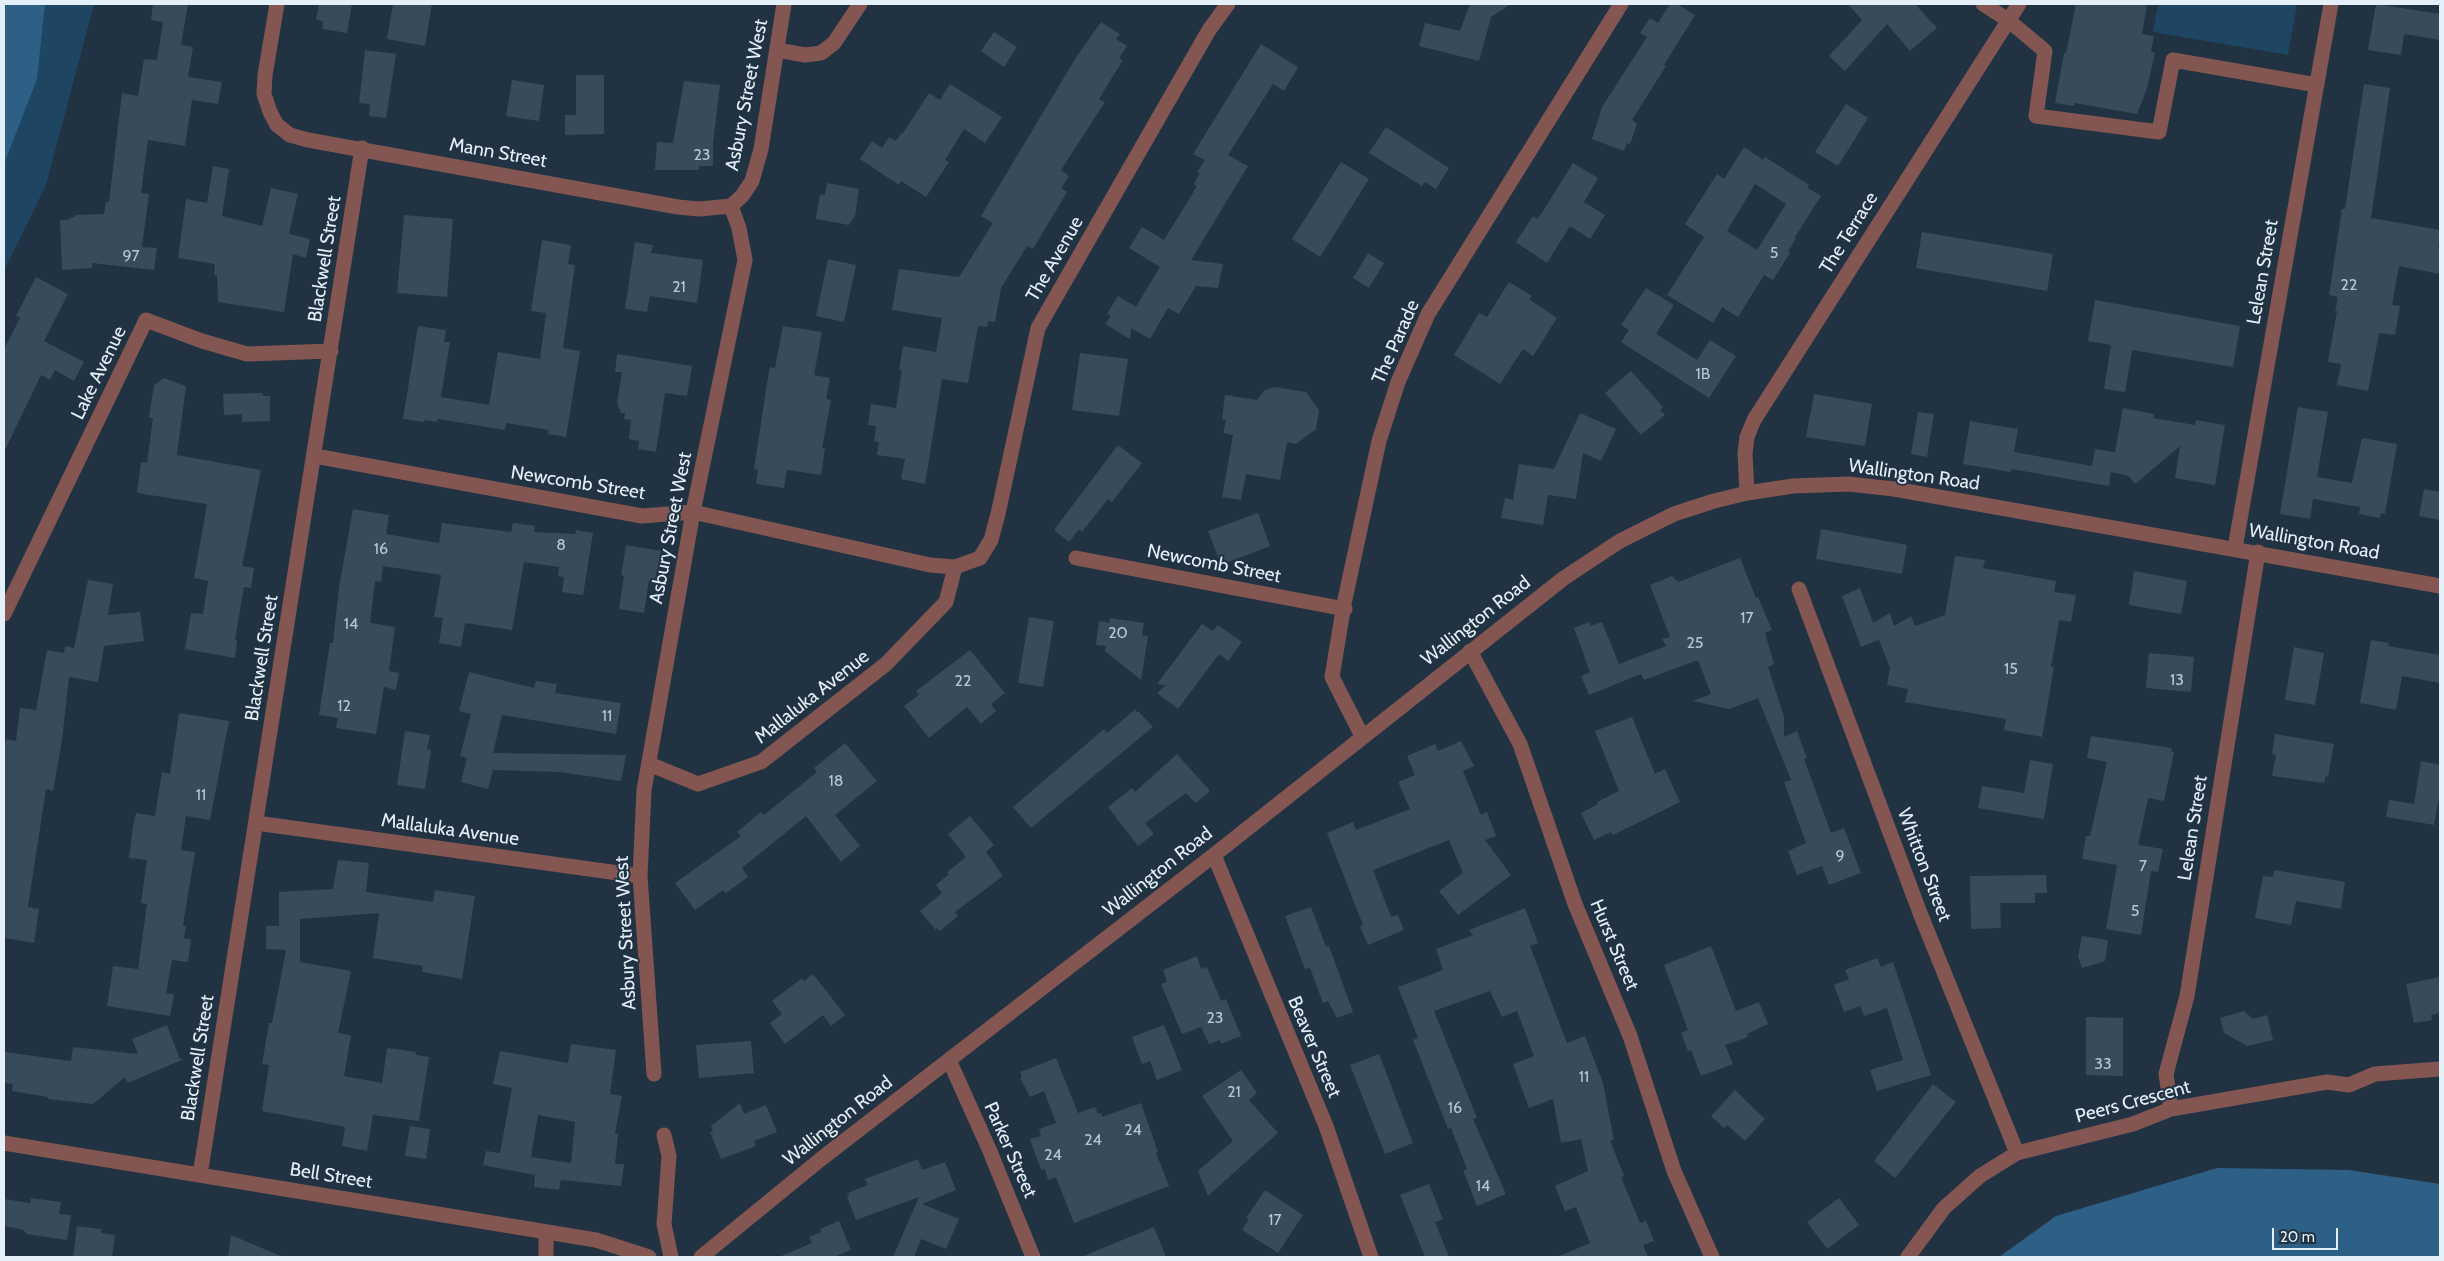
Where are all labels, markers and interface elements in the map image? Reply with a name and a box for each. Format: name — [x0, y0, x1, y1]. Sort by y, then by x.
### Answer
street label: Asbury Street West — [721, 17, 773, 173]
street label: Mann Street — [447, 133, 549, 173]
house number: 23 — [693, 145, 711, 165]
street label: The Terrace — [1815, 188, 1883, 278]
street label: Blackwell Street — [304, 194, 346, 324]
street label: The Avenue — [1021, 212, 1089, 306]
street label: Lelean Street — [2243, 218, 2283, 326]
house number: 5 — [1770, 243, 1778, 263]
house number: 97 — [122, 246, 140, 266]
house number: 22 — [2341, 275, 2357, 295]
house number: 21 — [672, 277, 686, 297]
street label: The Parade — [1367, 297, 1425, 387]
street label: Lake Avenue — [67, 323, 131, 423]
house number: 1B — [1696, 364, 1710, 384]
street label: Asbury Street West — [645, 450, 697, 606]
street label: Wallington Road — [1847, 455, 1981, 495]
street label: Newcomb Street — [509, 461, 647, 505]
street label: Wallington Road — [2247, 519, 2381, 565]
house number: 8 — [556, 535, 566, 555]
house number: 16 — [374, 539, 388, 559]
street label: Newcomb Street — [1145, 540, 1283, 588]
street label: Wallington Road — [1417, 571, 1535, 671]
street label: Blackwell Street — [241, 593, 283, 723]
house number: 17 — [1740, 608, 1754, 628]
house number: 14 — [344, 614, 358, 634]
house number: 20 — [1108, 623, 1128, 643]
house number: 25 — [1686, 633, 1704, 653]
street label: Mallaluka Avenue — [750, 645, 874, 749]
house number: 15 — [2004, 659, 2018, 679]
house number: 13 — [2170, 670, 2184, 690]
house number: 22 — [955, 671, 971, 691]
house number: 12 — [337, 696, 351, 716]
house number: 11 — [602, 706, 612, 726]
house number: 18 — [829, 771, 843, 791]
street label: Lelean Street — [2173, 774, 2213, 882]
house number: 11 — [196, 785, 206, 805]
street label: Whitton Street — [1892, 805, 1956, 925]
street label: Mallaluka Avenue — [380, 809, 520, 851]
street label: Wallington Road — [1099, 822, 1217, 922]
house number: 9 — [1835, 846, 1845, 866]
street label: Asbury Street West — [611, 855, 641, 1011]
house number: 7 — [2139, 856, 2147, 876]
street label: Hurst Street — [1585, 896, 1643, 994]
house number: 5 — [2131, 901, 2139, 921]
street label: Blackwell Street — [177, 993, 219, 1123]
street label: Beaver Street — [1282, 993, 1346, 1101]
house number: 23 — [1206, 1008, 1224, 1028]
house number: 33 — [2094, 1054, 2112, 1074]
house number: 11 — [1579, 1067, 1589, 1087]
street label: Wallington Road — [779, 1071, 897, 1171]
street label: Peers Crescent — [2073, 1076, 2193, 1128]
house number: 21 — [1227, 1082, 1241, 1102]
street label: Parker Street — [979, 1098, 1041, 1202]
house number: 16 — [1448, 1098, 1462, 1118]
house number: 24 — [1124, 1120, 1142, 1140]
house number: 24 — [1084, 1130, 1102, 1150]
house number: 24 — [1044, 1145, 1062, 1165]
street label: Bell Street — [288, 1158, 374, 1194]
house number: 14 — [1476, 1176, 1490, 1196]
house number: 17 — [1268, 1210, 1282, 1230]
scale bar — [2274, 1218, 2340, 1250]
text: 20 m — [2280, 1228, 2315, 1246]

